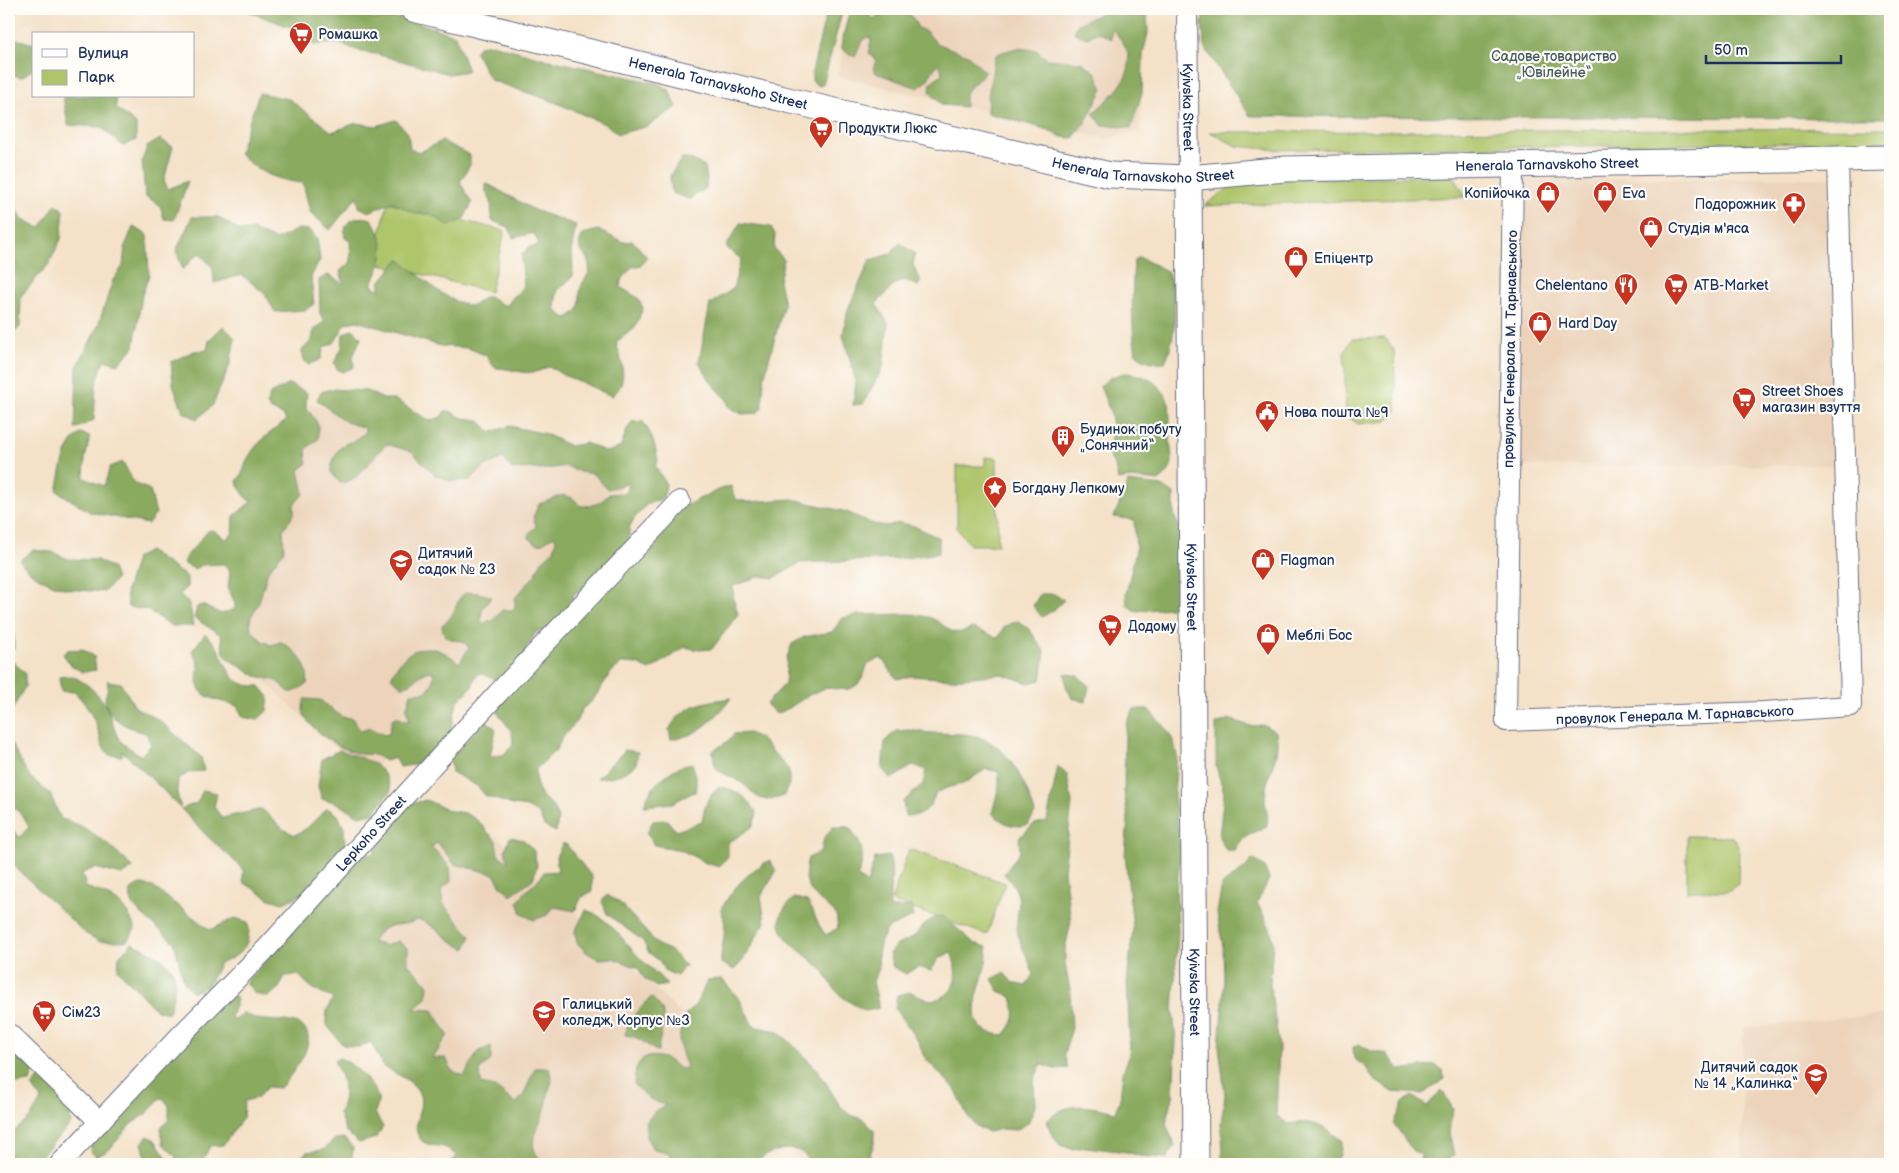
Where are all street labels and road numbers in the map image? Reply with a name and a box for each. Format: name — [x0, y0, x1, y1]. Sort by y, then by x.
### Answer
street label: Henerala Tarnavskoho Street — [627, 54, 810, 114]
street label: Kyivska Street — [1179, 63, 1197, 152]
street label: Henerala Tarnavskoho Street — [1050, 154, 1236, 187]
street label: Henerala Tarnavskoho Street — [1455, 155, 1640, 175]
street label: провулок Генерала М. Тарнавського — [1500, 230, 1521, 468]
street label: Kyivska Street — [1183, 543, 1200, 632]
street label: провулок Генерала М. Тарнавського — [1556, 702, 1794, 728]
street label: Lepkoho Street — [333, 792, 410, 875]
street label: Kyivska Street — [1185, 948, 1203, 1037]

